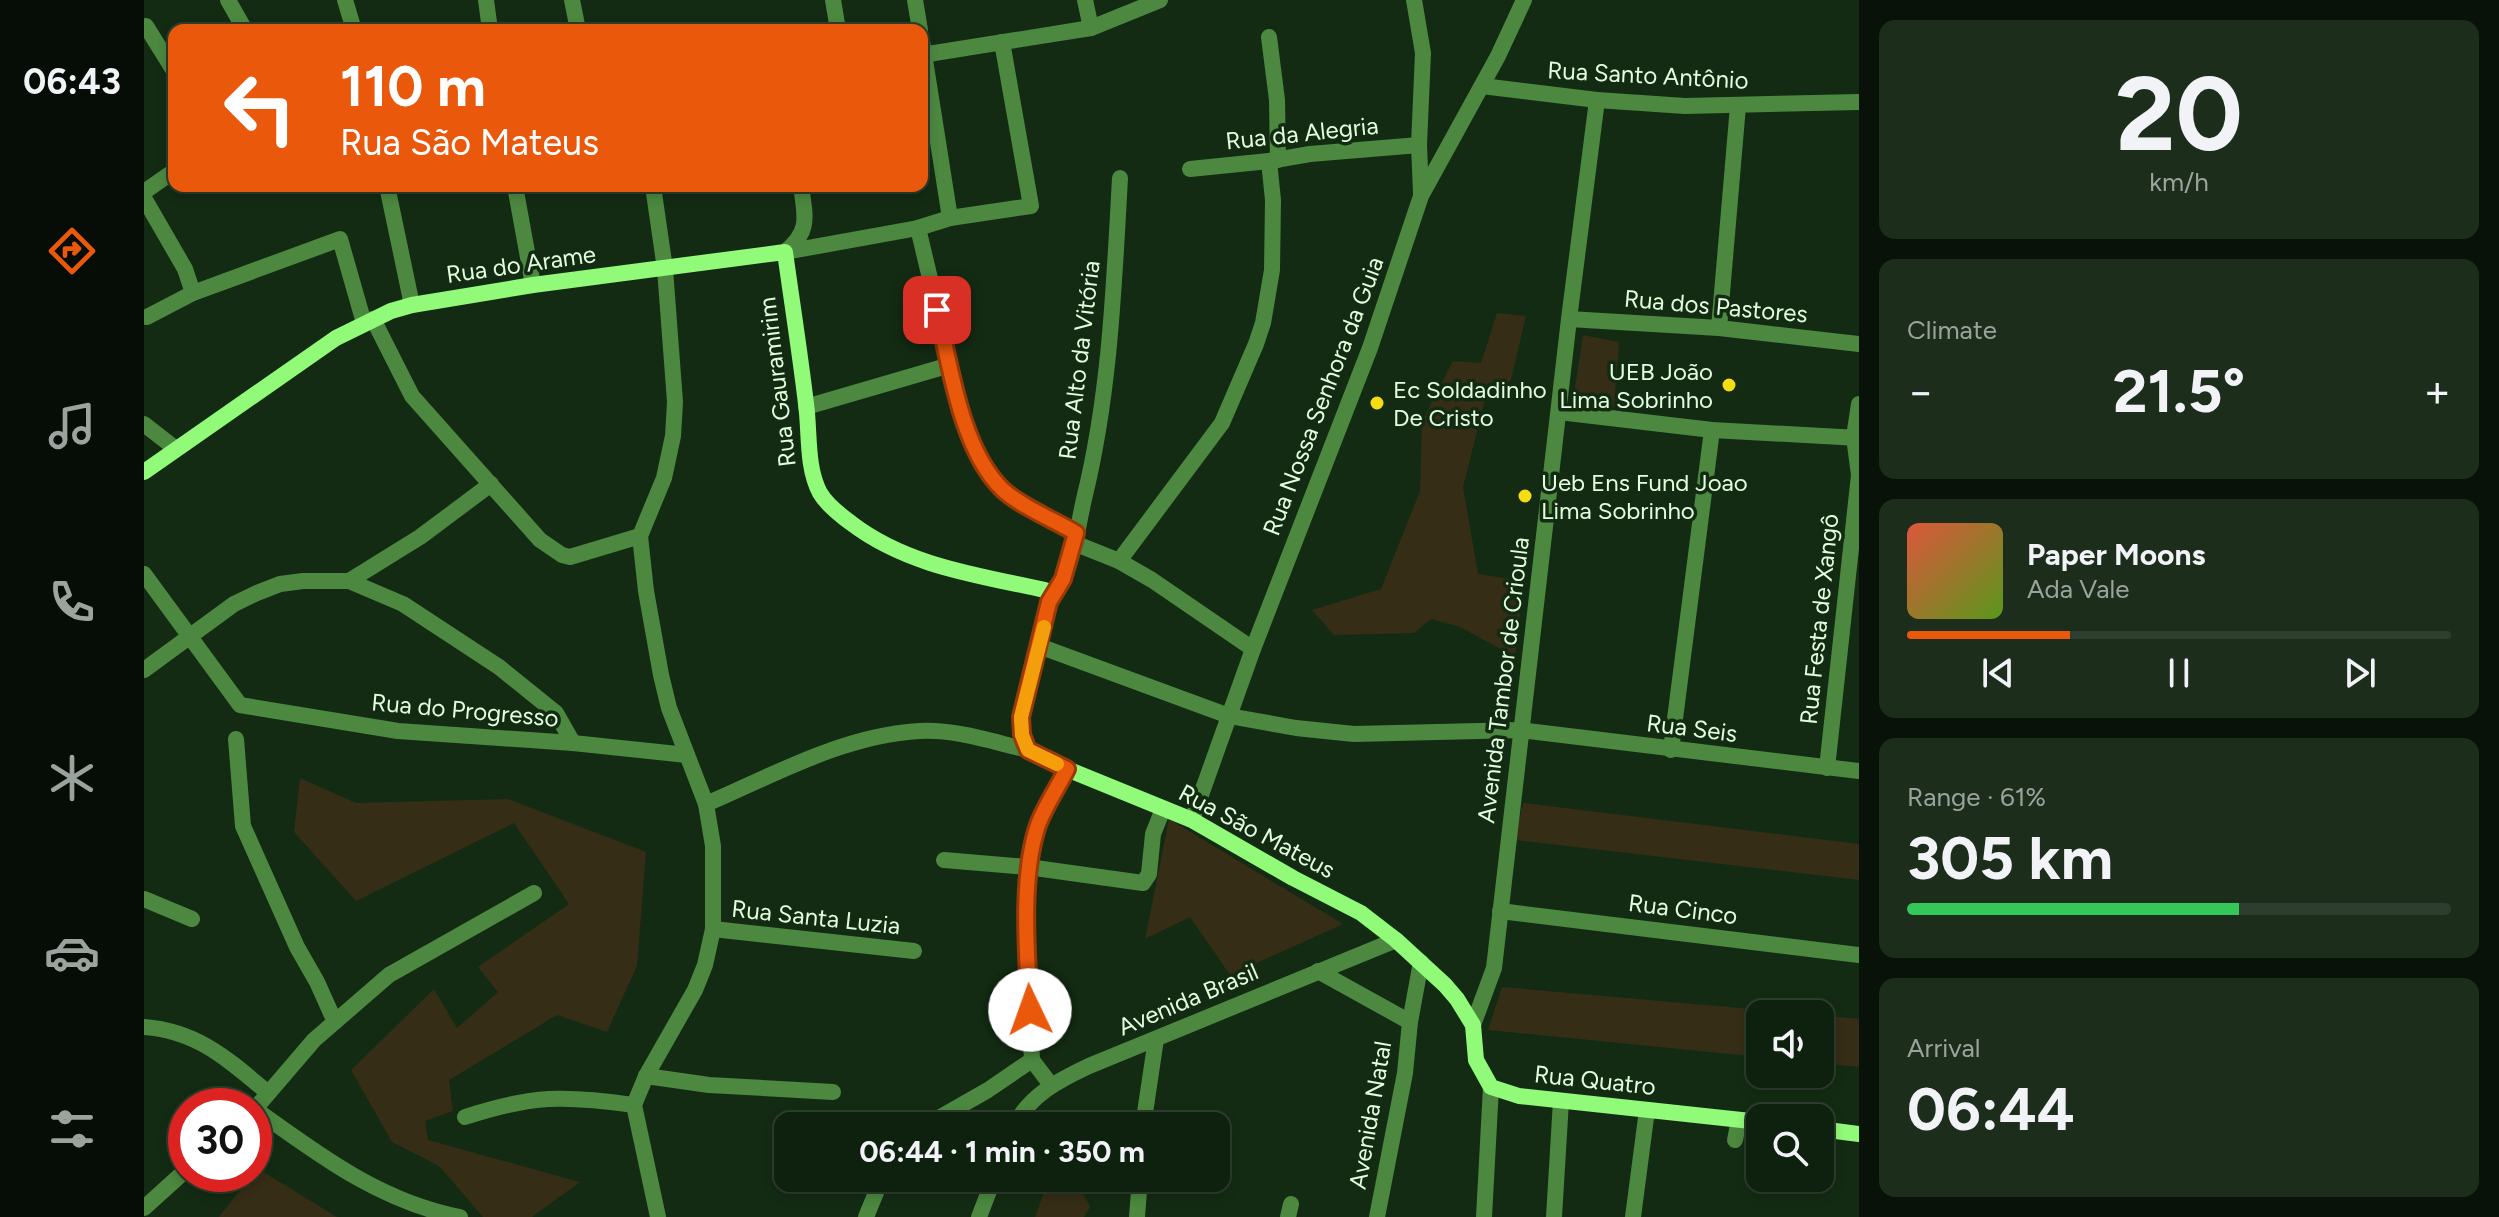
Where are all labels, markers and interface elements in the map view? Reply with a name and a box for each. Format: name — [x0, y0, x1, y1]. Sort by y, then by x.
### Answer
text: 20 — [2115, 51, 2243, 176]
text: 110 m — [340, 53, 486, 120]
street label: Rua Santo Antônio — [1547, 55, 1749, 95]
icon: left — [208, 56, 312, 160]
text: 06:43 — [23, 60, 121, 103]
street label: Rua da Alegria — [1224, 111, 1380, 155]
text: Rua São Mateus — [340, 121, 599, 164]
text: km/h — [2149, 166, 2209, 198]
icon: directions — [44, 223, 100, 279]
street label: Rua do Arame — [444, 239, 598, 289]
street label: Rua Nossa Senhora da Guia — [1256, 253, 1390, 539]
street label: Rua Alto da Vitória — [1052, 259, 1106, 461]
pin — [903, 276, 971, 344]
street label: Rua dos Pastores — [1623, 284, 1809, 328]
icon: arrive — [915, 288, 959, 332]
street label: Rua Gauramirim — [752, 295, 802, 469]
text: Climate — [1907, 314, 1997, 346]
text: 21.5° — [2113, 355, 2245, 427]
place label: UEB João Lima Sobrinho — [1559, 357, 1713, 414]
text: − — [1907, 365, 1934, 418]
text: + — [2424, 365, 2451, 418]
place label: Ec Soldadinho De Cristo — [1393, 375, 1547, 432]
marker: UEB João Lima Sobrinho — [1720, 376, 1738, 394]
marker: Ec Soldadinho De Cristo — [1368, 394, 1386, 412]
icon: music — [44, 398, 100, 454]
place label: Ueb Ens Fund Joao Lima Sobrinho — [1541, 468, 1748, 525]
marker: Ueb Ens Fund Joao Lima Sobrinho — [1516, 487, 1534, 505]
street label: Rua Festa de Xangô — [1794, 512, 1844, 726]
street label: Avenida Tambor de Crioula — [1471, 535, 1535, 825]
text: Paper Moons — [2027, 536, 2206, 573]
text: Ada Vale — [2027, 573, 2130, 605]
icon: phone — [44, 574, 100, 630]
icon: previous — [1976, 651, 2020, 695]
icon: pause — [2157, 651, 2201, 695]
icon: next — [2338, 651, 2382, 695]
street label: Rua do Progresso — [370, 687, 560, 733]
street label: Rua Seis — [1645, 708, 1739, 748]
icon: climate — [44, 750, 100, 806]
street label: Rua São Mateus — [1174, 778, 1340, 884]
text: Range · 61% — [1907, 781, 2046, 813]
text: 305 km — [1907, 822, 2113, 894]
street label: Rua Cinco — [1627, 888, 1739, 930]
street label: Rua Santa Luzia — [730, 894, 902, 940]
icon: car — [44, 925, 100, 981]
street label: Avenida Brasil — [1114, 956, 1262, 1042]
position arrow — [988, 968, 1072, 1052]
map controls — [1746, 1000, 1834, 1192]
button: sound — [1746, 1000, 1834, 1088]
text: Arrival — [1907, 1032, 1980, 1064]
street label: Avenida Natal — [1343, 1039, 1397, 1191]
street label: Rua Quatro — [1533, 1059, 1657, 1101]
text: 06:44 — [1907, 1073, 2075, 1145]
speed limit sign: 30 — [168, 1088, 272, 1192]
icon: filters — [44, 1101, 100, 1157]
button: search — [1746, 1104, 1834, 1192]
text: 06:44 · 1 min · 350 m — [859, 1133, 1145, 1170]

